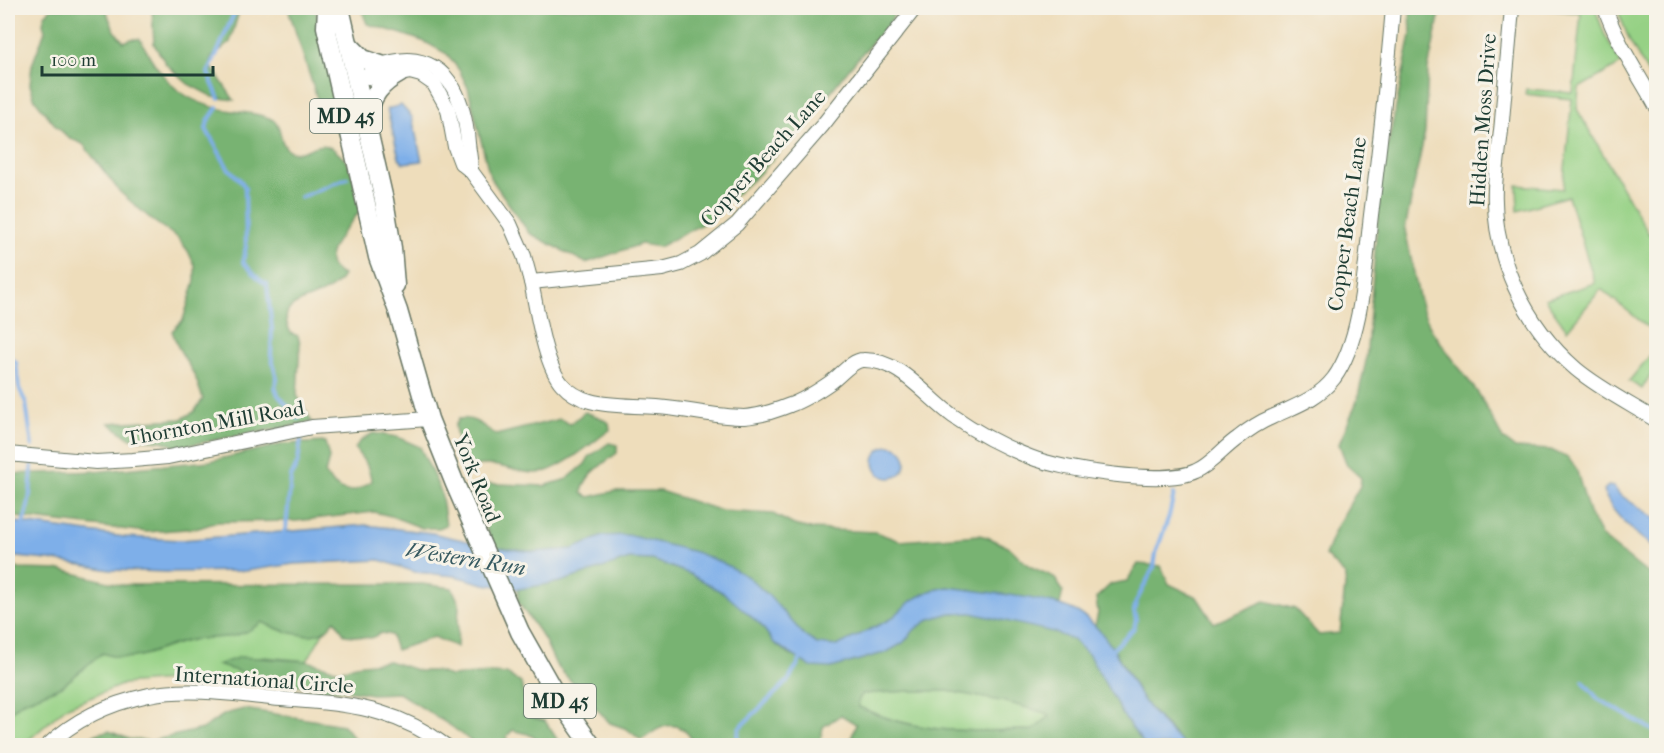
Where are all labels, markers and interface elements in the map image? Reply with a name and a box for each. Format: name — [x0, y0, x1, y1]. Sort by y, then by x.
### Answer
street label: Hidden Moss Drive — [1465, 33, 1501, 207]
scale bar — [42, 39, 213, 77]
text: 100 m — [51, 50, 96, 71]
street label: Copper Beach Lane — [695, 85, 831, 231]
road number: MD 45 — [310, 99, 382, 133]
street label: Copper Beach Lane — [1323, 135, 1371, 313]
street label: Thornton Mill Road — [124, 395, 307, 451]
street label: York Road — [448, 429, 506, 526]
water label: Western Run — [404, 537, 528, 581]
street label: International Circle — [174, 662, 354, 698]
road number: MD 45 — [524, 684, 596, 718]

